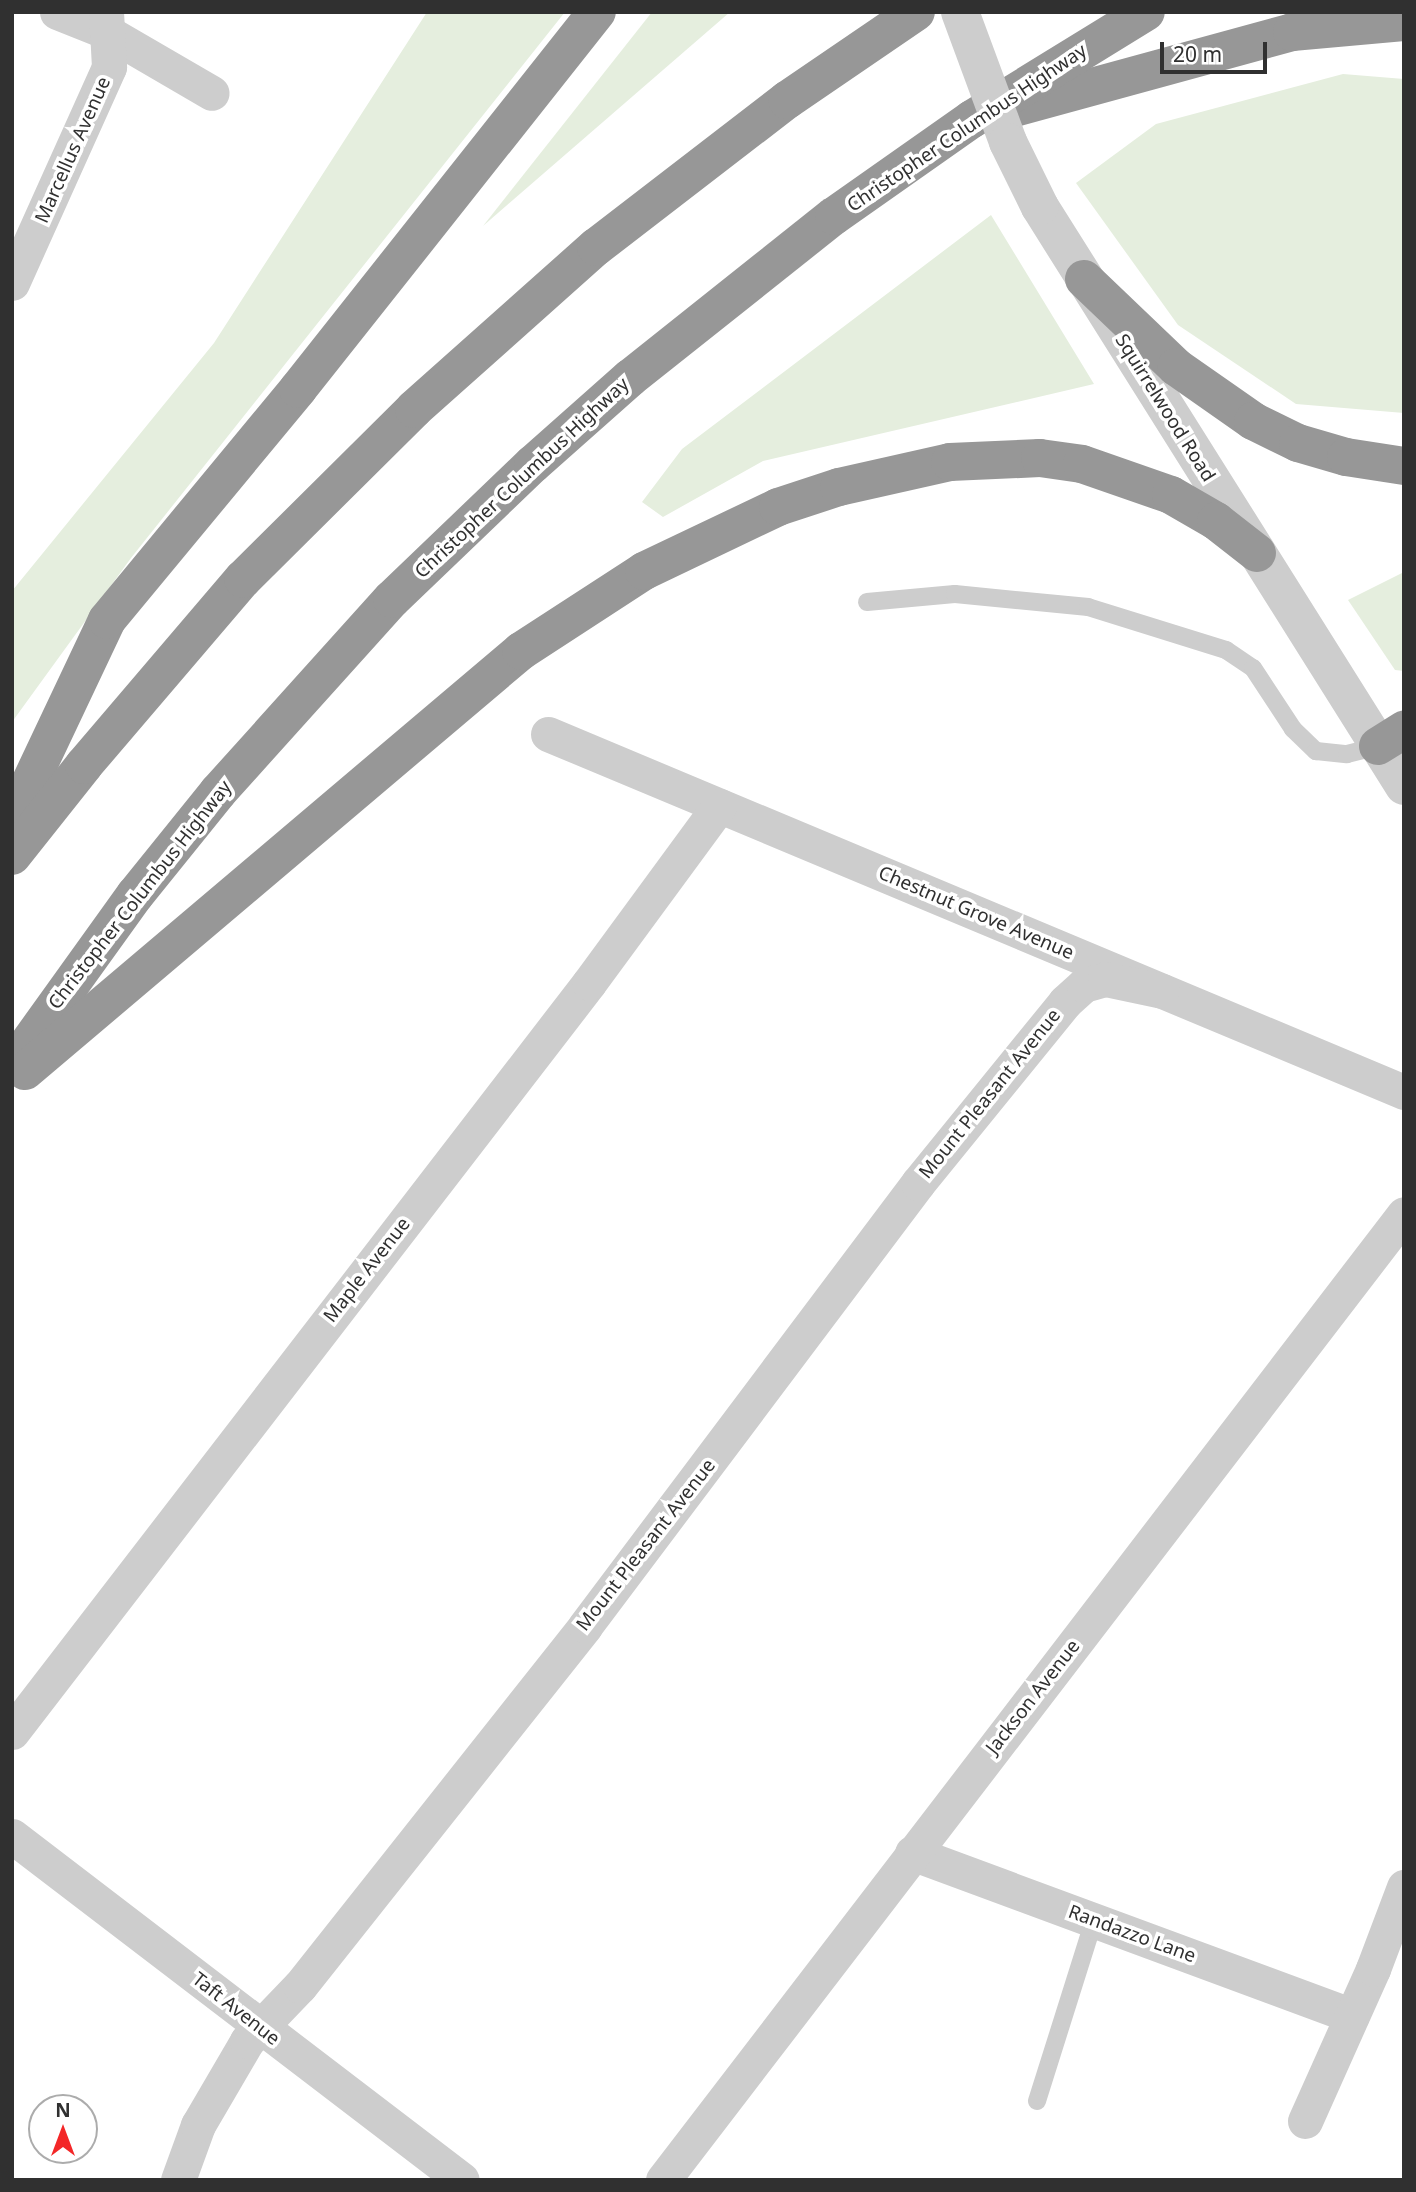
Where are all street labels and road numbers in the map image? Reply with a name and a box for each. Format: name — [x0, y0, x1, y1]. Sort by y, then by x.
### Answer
street label: Christopher Columbus Highway — [843, 39, 1091, 217]
street label: Marcellus Avenue — [31, 73, 115, 227]
street label: Squirrelwood Road — [1110, 330, 1220, 486]
street label: Christopher Columbus Highway — [410, 373, 634, 583]
street label: Christopher Columbus Highway — [44, 776, 236, 1014]
street label: Chestnut Grove Avenue — [875, 861, 1077, 965]
street label: Mount Pleasant Avenue — [914, 1005, 1066, 1183]
street label: Maple Avenue — [319, 1213, 415, 1327]
street label: Mount Pleasant Avenue — [572, 1455, 720, 1635]
street label: Jackson Avenue — [981, 1635, 1085, 1759]
street label: Randazzo Lane — [1065, 1900, 1199, 1968]
street label: Taft Avenue — [188, 1968, 284, 2050]

